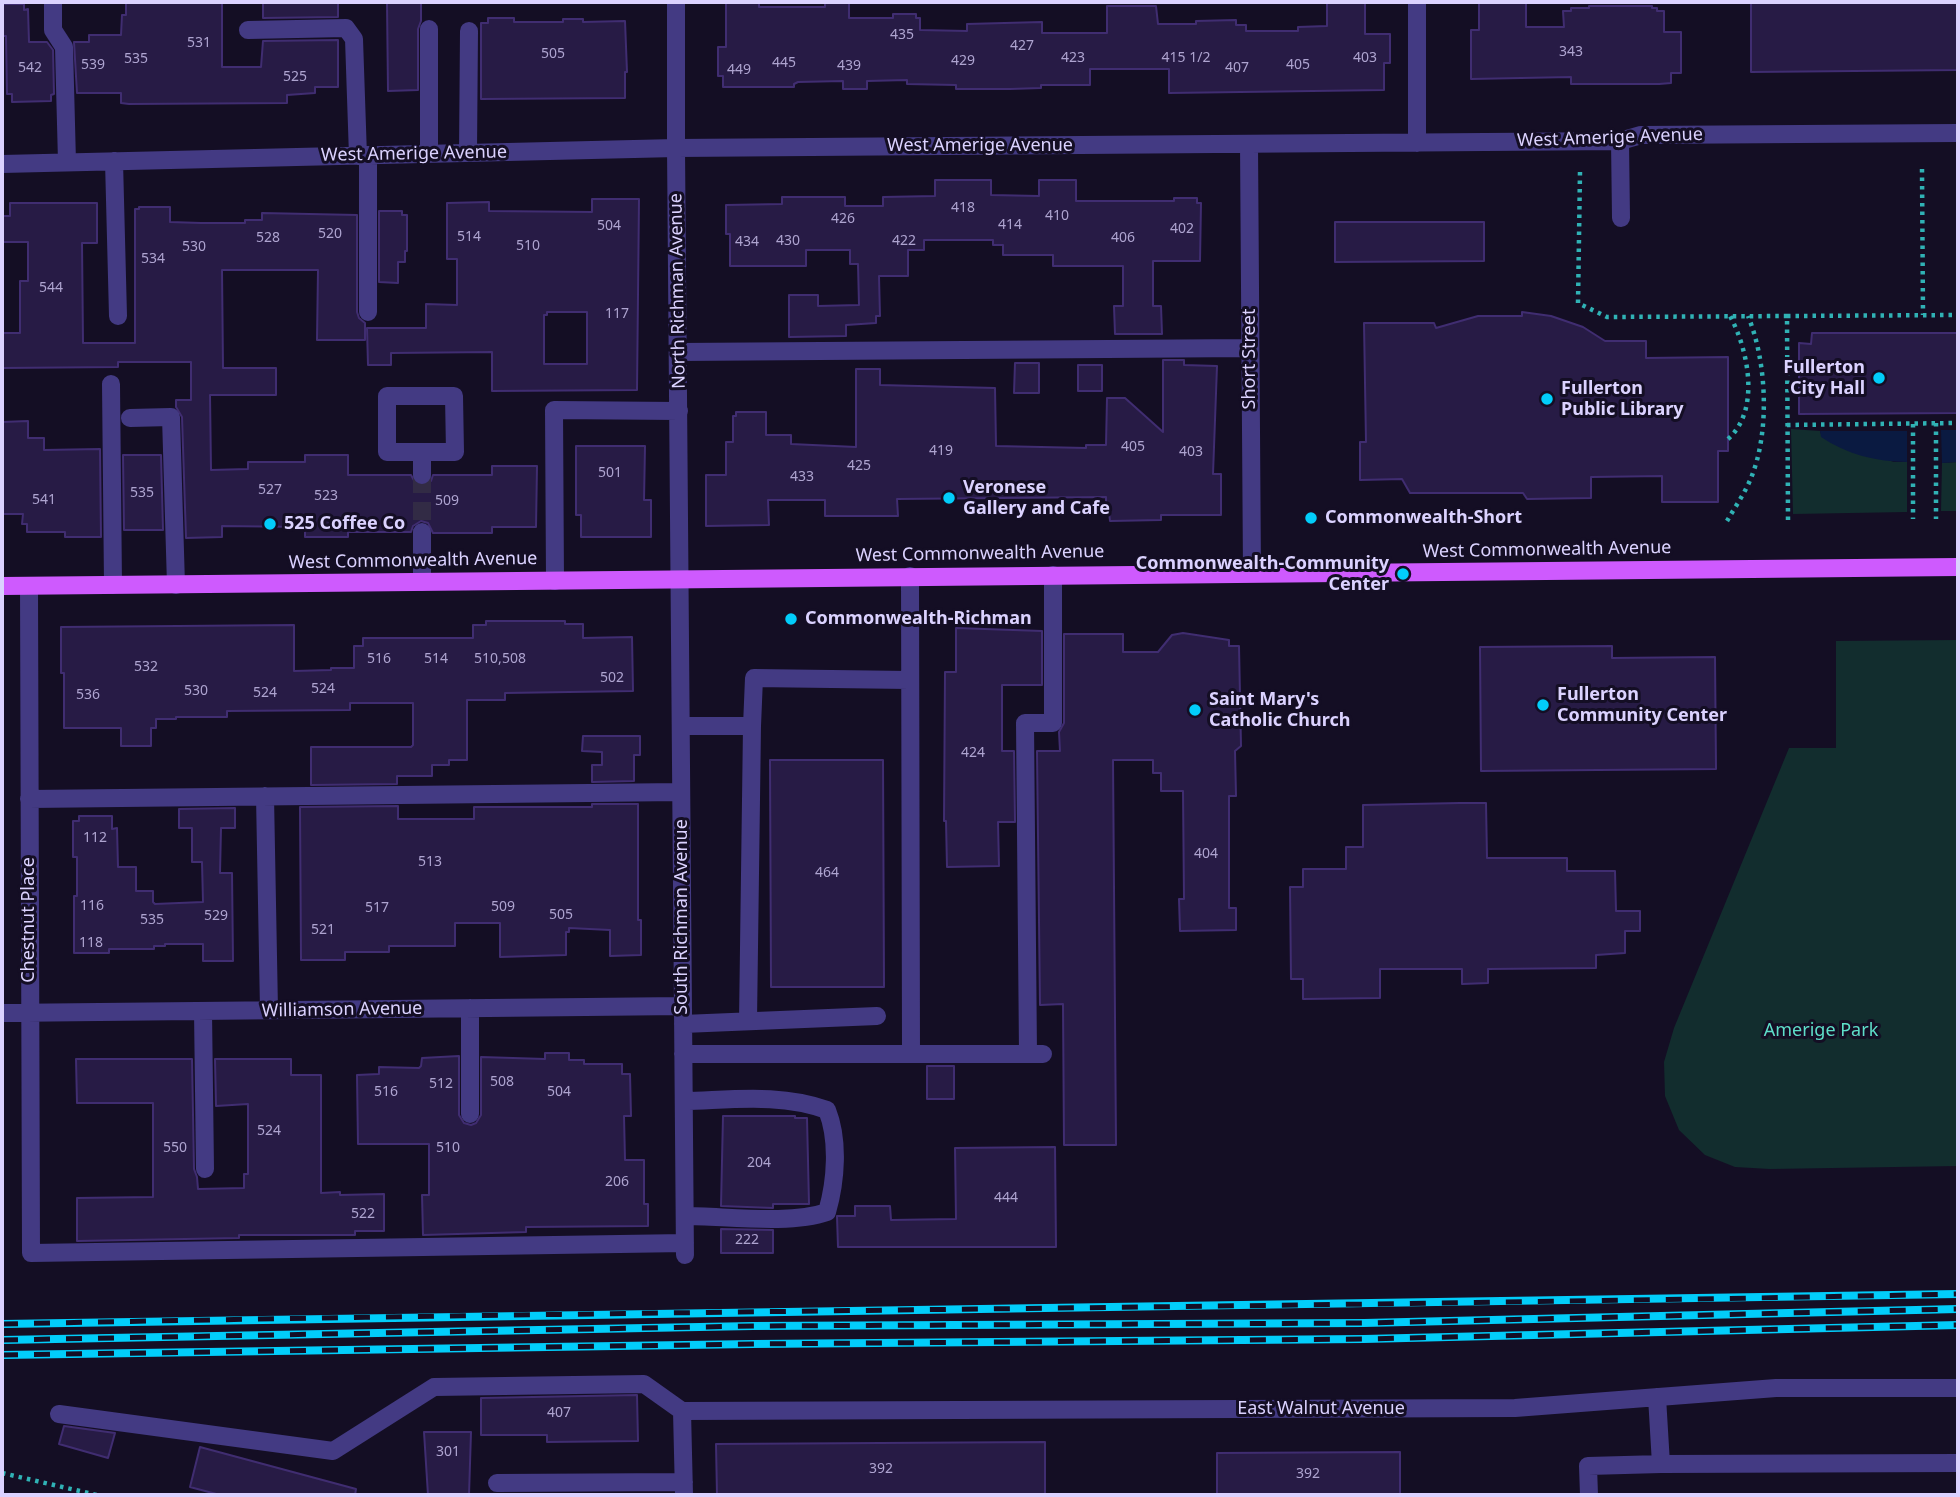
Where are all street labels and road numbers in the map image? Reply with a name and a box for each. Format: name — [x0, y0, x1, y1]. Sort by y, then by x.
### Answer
street label: West Amerige Avenue — [1517, 124, 1703, 152]
street label: West Amerige Avenue — [887, 135, 1073, 157]
street label: West Amerige Avenue — [321, 142, 507, 166]
street label: North Richman Avenue — [665, 193, 691, 389]
street label: Short Street — [1239, 309, 1261, 409]
street label: West Commonwealth Avenue — [1422, 537, 1672, 563]
street label: West Commonwealth Avenue — [855, 541, 1105, 567]
street label: West Commonwealth Avenue — [288, 548, 538, 574]
street label: South Richman Avenue — [671, 819, 693, 1015]
street label: Chestnut Place — [18, 857, 40, 983]
street label: Williamson Avenue — [261, 998, 423, 1022]
street label: East Walnut Avenue — [1237, 1398, 1405, 1420]

